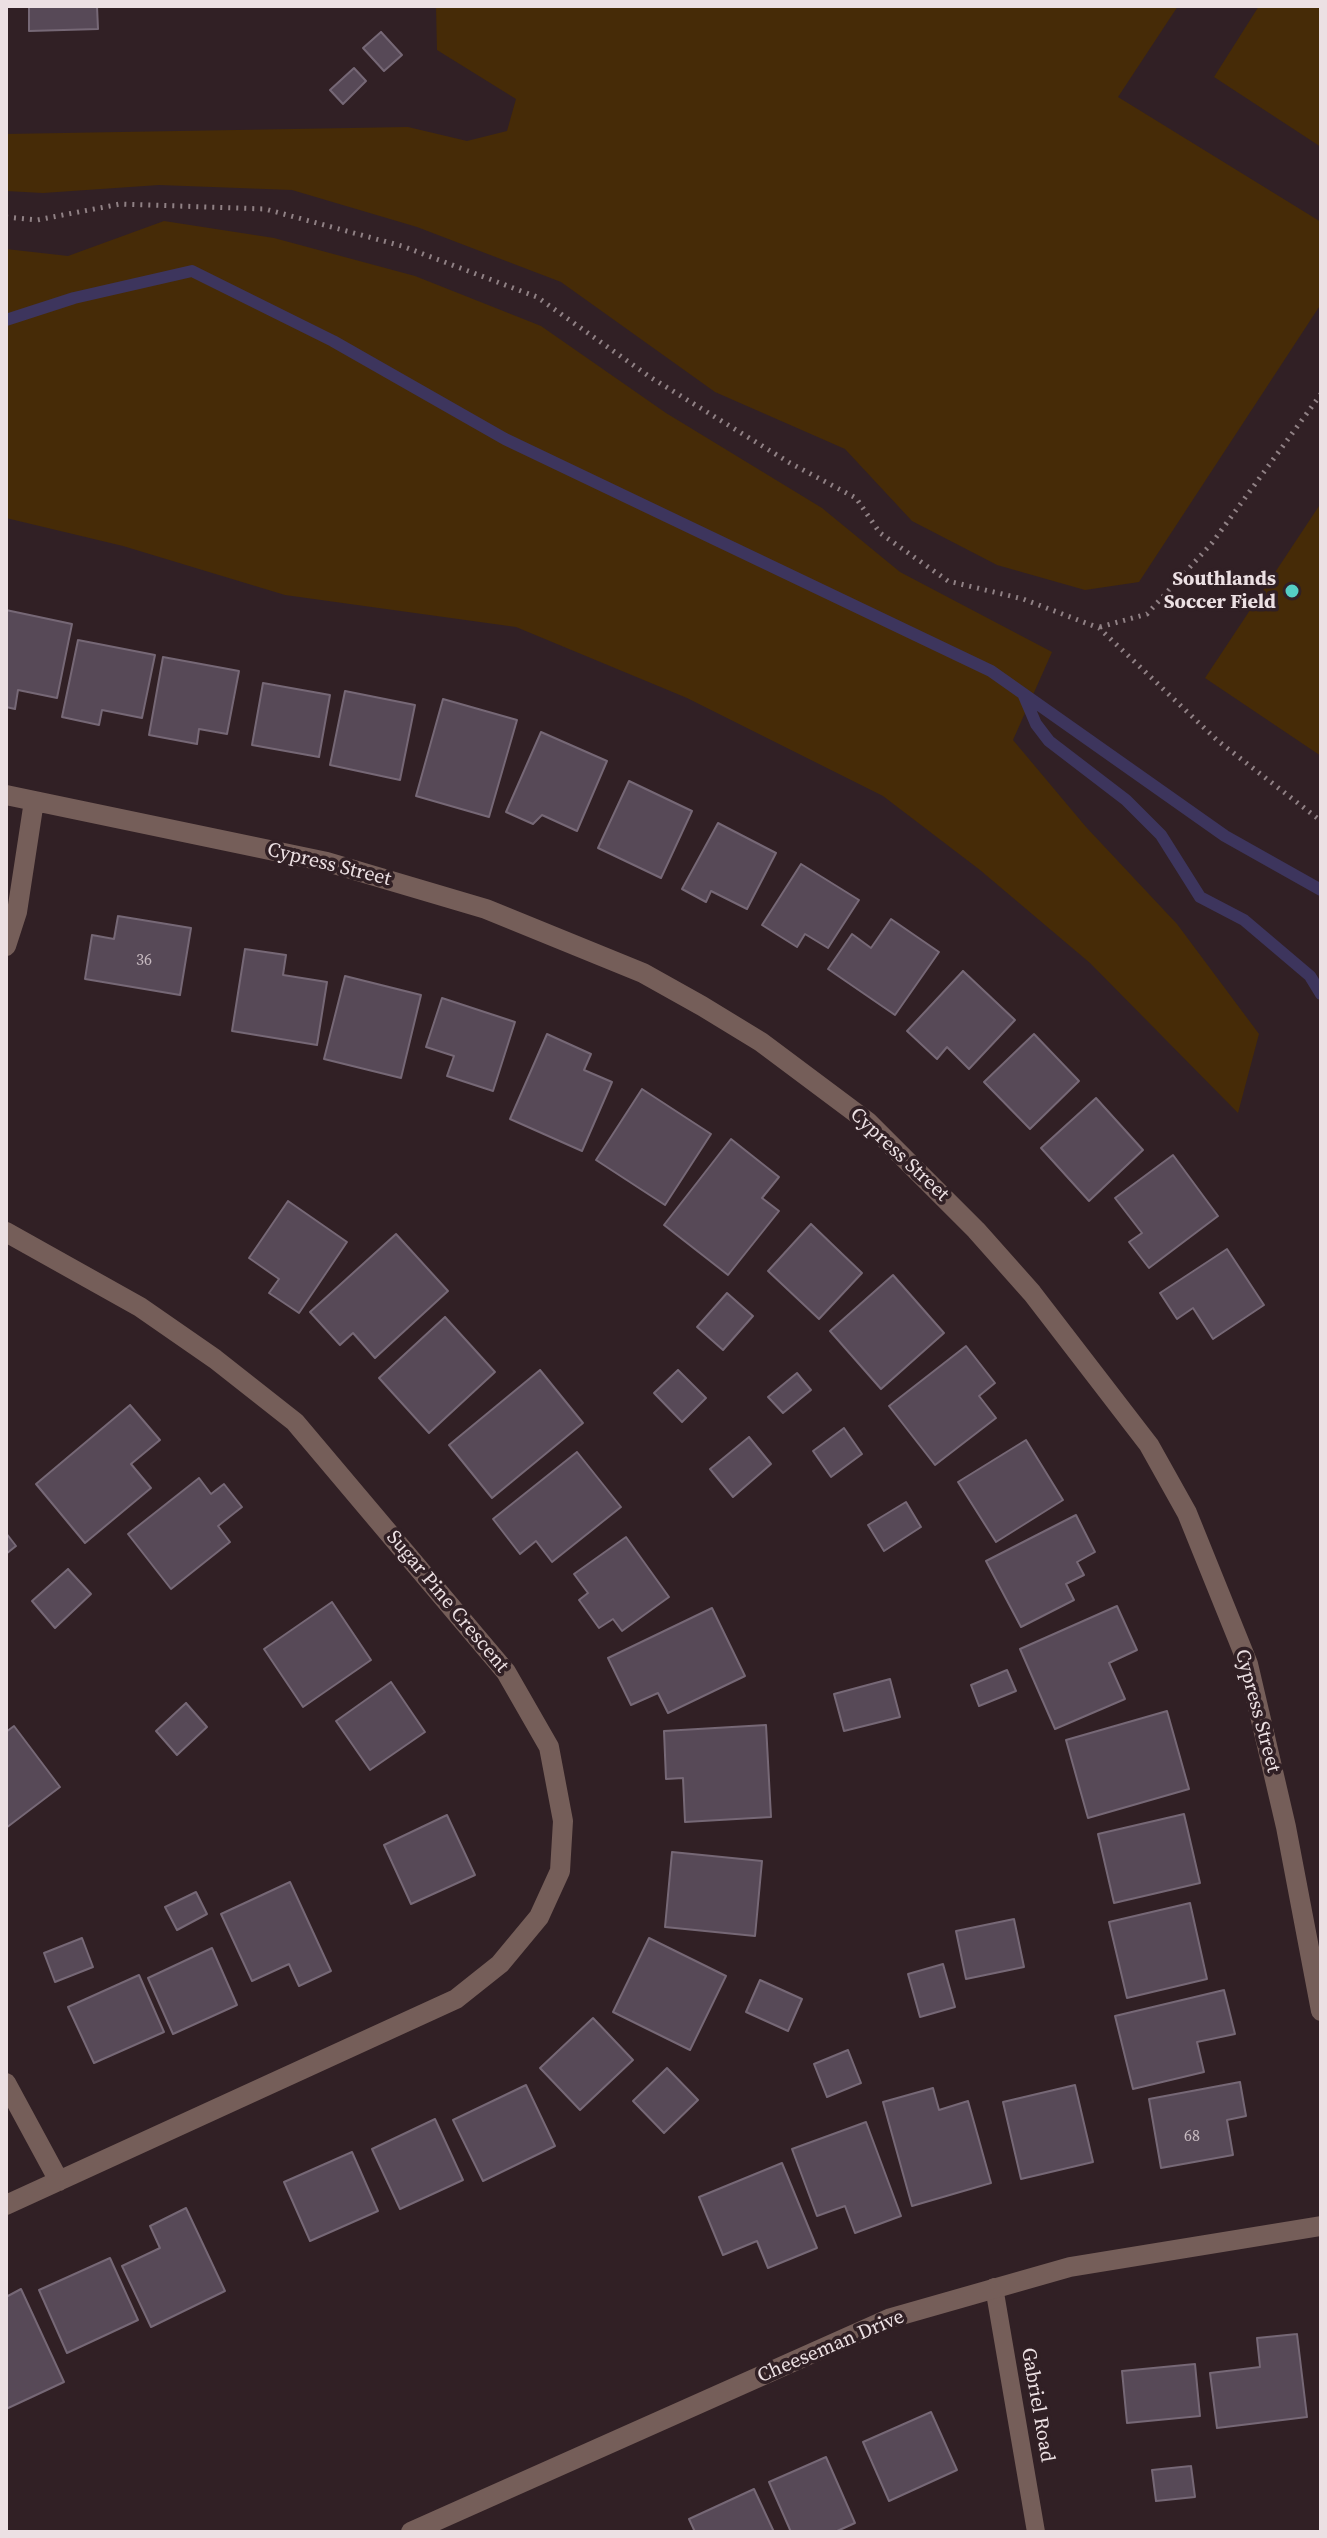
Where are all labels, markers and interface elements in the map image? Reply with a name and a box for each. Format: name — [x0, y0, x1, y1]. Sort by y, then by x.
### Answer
place label: Southlands Soccer Field — [1164, 568, 1276, 615]
marker: Southlands Soccer Field — [1283, 582, 1301, 600]
street label: Cypress Street — [265, 838, 393, 892]
house number: 36 — [136, 951, 152, 971]
street label: Cypress Street — [844, 1103, 954, 1207]
street label: Sugar Pine Crescent — [381, 1526, 513, 1678]
street label: Cypress Street — [1229, 1647, 1285, 1775]
house number: 68 — [1184, 2127, 1200, 2147]
street label: Cheeseman Drive — [754, 2305, 908, 2389]
street label: Gabriel Road — [1015, 2346, 1059, 2464]

